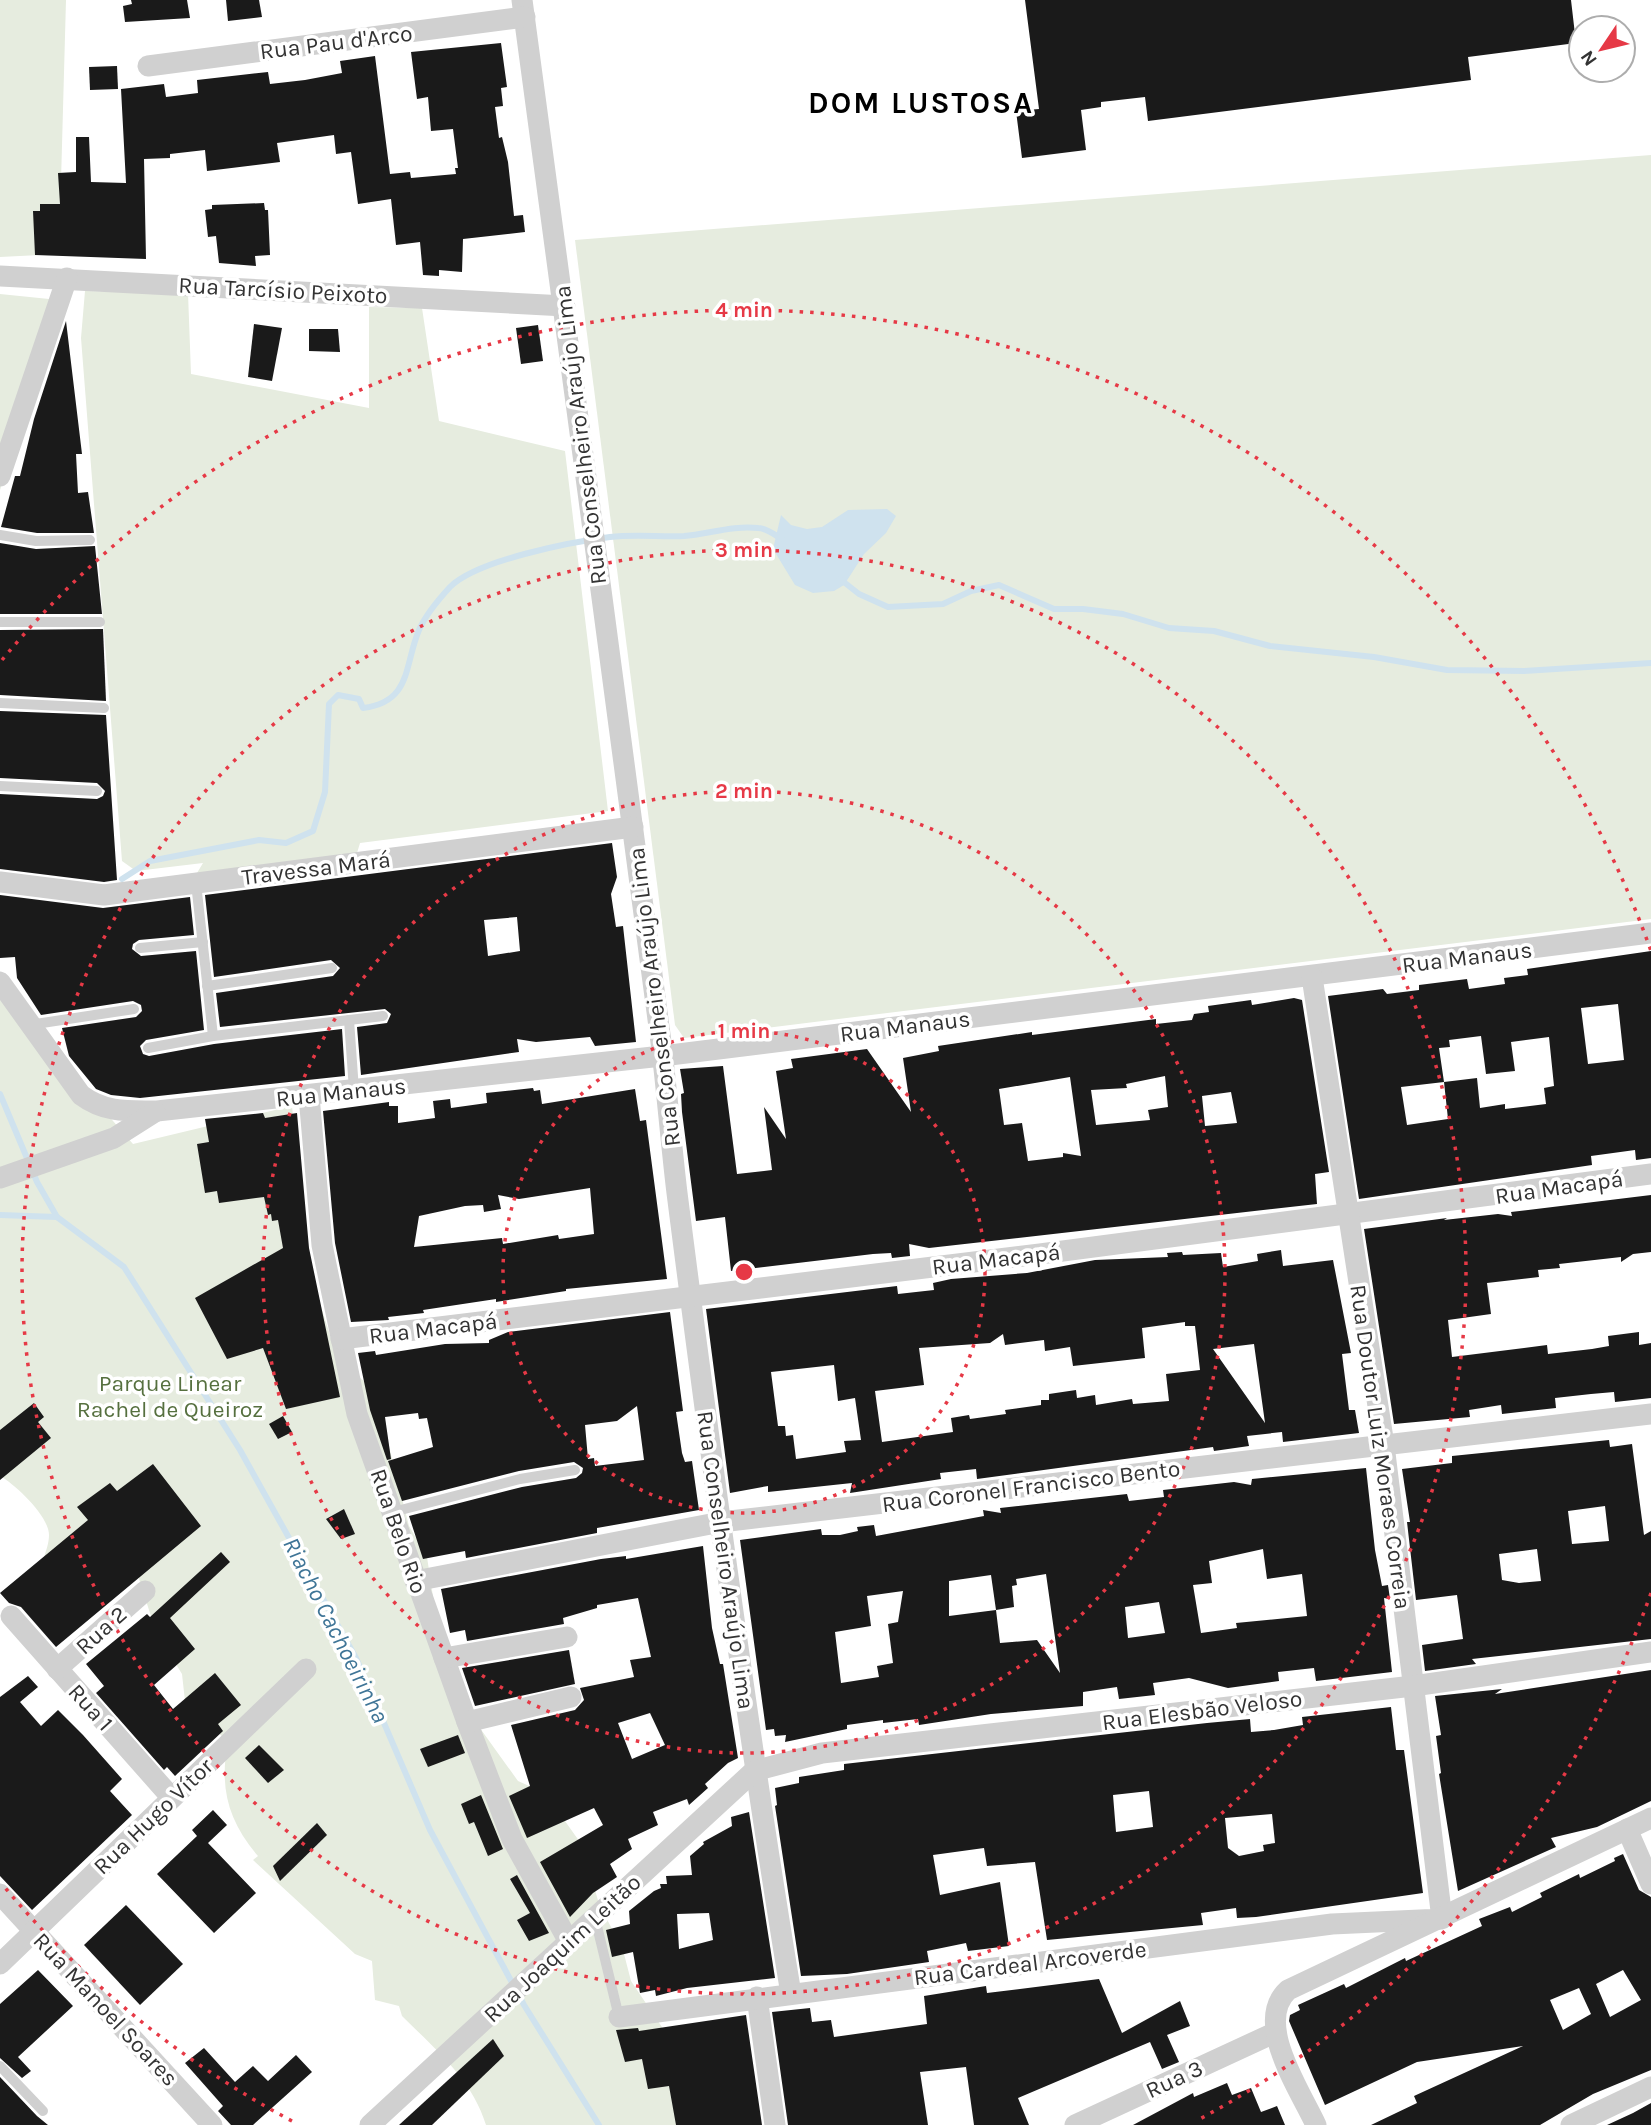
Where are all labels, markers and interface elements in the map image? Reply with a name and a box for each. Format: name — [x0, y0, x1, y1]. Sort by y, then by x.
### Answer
north arrow — [1567, 14, 1637, 84]
street label: Rua Pau d'Arco — [258, 20, 414, 65]
text: N — [1576, 46, 1602, 70]
district label: DOM LUSTOSA — [808, 85, 1034, 121]
street label: Rua Tarcísio Peixoto — [178, 272, 388, 309]
street label: Rua Conselheiro Araújo Lima — [549, 284, 612, 586]
text: 4 min — [715, 298, 773, 322]
text: 3 min — [715, 538, 773, 562]
text: 2 min — [715, 779, 773, 803]
street label: Travessa Mará — [240, 846, 392, 891]
street label: Rua Conselheiro Araújo Lima — [623, 846, 686, 1148]
street label: Rua Manaus — [1400, 936, 1534, 979]
street label: Rua Manaus — [838, 1005, 972, 1048]
text: 1 min — [718, 1019, 770, 1043]
street label: Rua Manaus — [275, 1072, 408, 1113]
street label: Rua Macapá — [1493, 1165, 1625, 1210]
street label: Rua Macapá — [930, 1238, 1062, 1281]
centre of rings — [732, 1260, 756, 1284]
street label: Rua Doutor Luiz Moraes Correia — [1344, 1283, 1417, 1611]
street label: Rua Macapá — [367, 1307, 499, 1350]
park label: Parque Linear Rachel de Queiroz — [77, 1370, 263, 1423]
street label: Rua Conselheiro Araújo Lima — [691, 1409, 760, 1711]
street label: Rua Coronel Francisco Bento — [880, 1455, 1182, 1518]
street label: Rua Belo Rio — [365, 1465, 432, 1597]
water label: Riacho Cachoeirinha — [277, 1532, 395, 1728]
street label: Rua 2 — [70, 1600, 132, 1660]
street label: Rua 1 — [63, 1678, 119, 1736]
street label: Rua Elesbão Veloso — [1100, 1685, 1304, 1736]
street label: Rua Hugo Vítor — [88, 1752, 219, 1880]
street label: Rua Joaquim Leitão — [478, 1869, 647, 2028]
street label: Rua Manoel Soares — [28, 1927, 184, 2092]
street label: Rua Cardeal Arcoverde — [912, 1936, 1148, 1991]
street label: Rua 3 — [1141, 2055, 1207, 2104]

